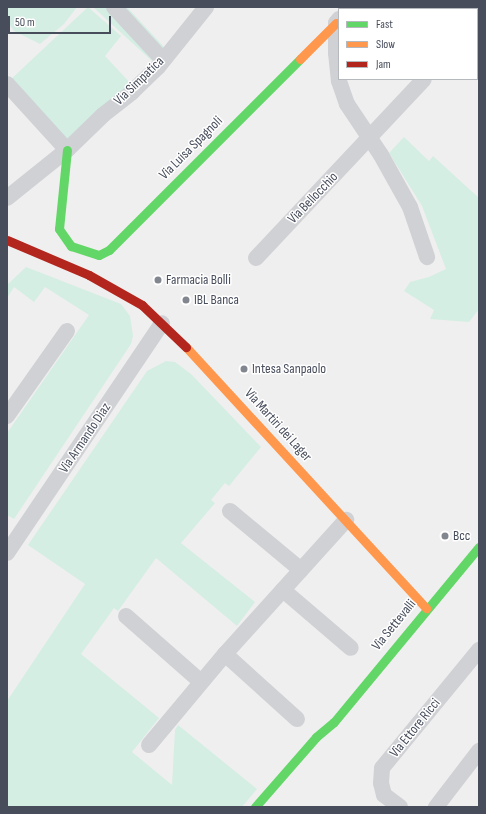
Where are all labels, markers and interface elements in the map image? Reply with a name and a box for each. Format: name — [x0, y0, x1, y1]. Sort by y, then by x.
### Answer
scale bar — [10, 8, 113, 34]
legend — [338, 8, 478, 80]
text: 50 m — [15, 15, 35, 30]
text: Fast — [376, 17, 393, 32]
text: Slow — [376, 37, 395, 52]
street label: Via Simpatica — [111, 53, 167, 109]
text: Jam — [376, 57, 391, 72]
street label: Via Luisa Spagnoli — [156, 113, 226, 183]
street label: Via Bellocchio — [284, 169, 342, 227]
place label: Farmacia Bolli — [166, 272, 231, 288]
marker: Farmacia Bolli — [153, 275, 163, 285]
place label: IBL Banca — [194, 292, 239, 308]
marker: IBL Banca — [181, 295, 191, 305]
place label: Intesa Sanpaolo — [252, 361, 326, 377]
marker: Intesa Sanpaolo — [239, 364, 249, 374]
street label: Via Martiri dei Lager — [241, 385, 315, 465]
street label: Via Armando Diaz — [55, 400, 115, 476]
place label: Bcc — [453, 528, 470, 544]
marker: Bcc — [440, 531, 450, 541]
street label: Via Settevalli — [368, 596, 420, 654]
street label: Via Ettore Ricci — [386, 695, 444, 761]

